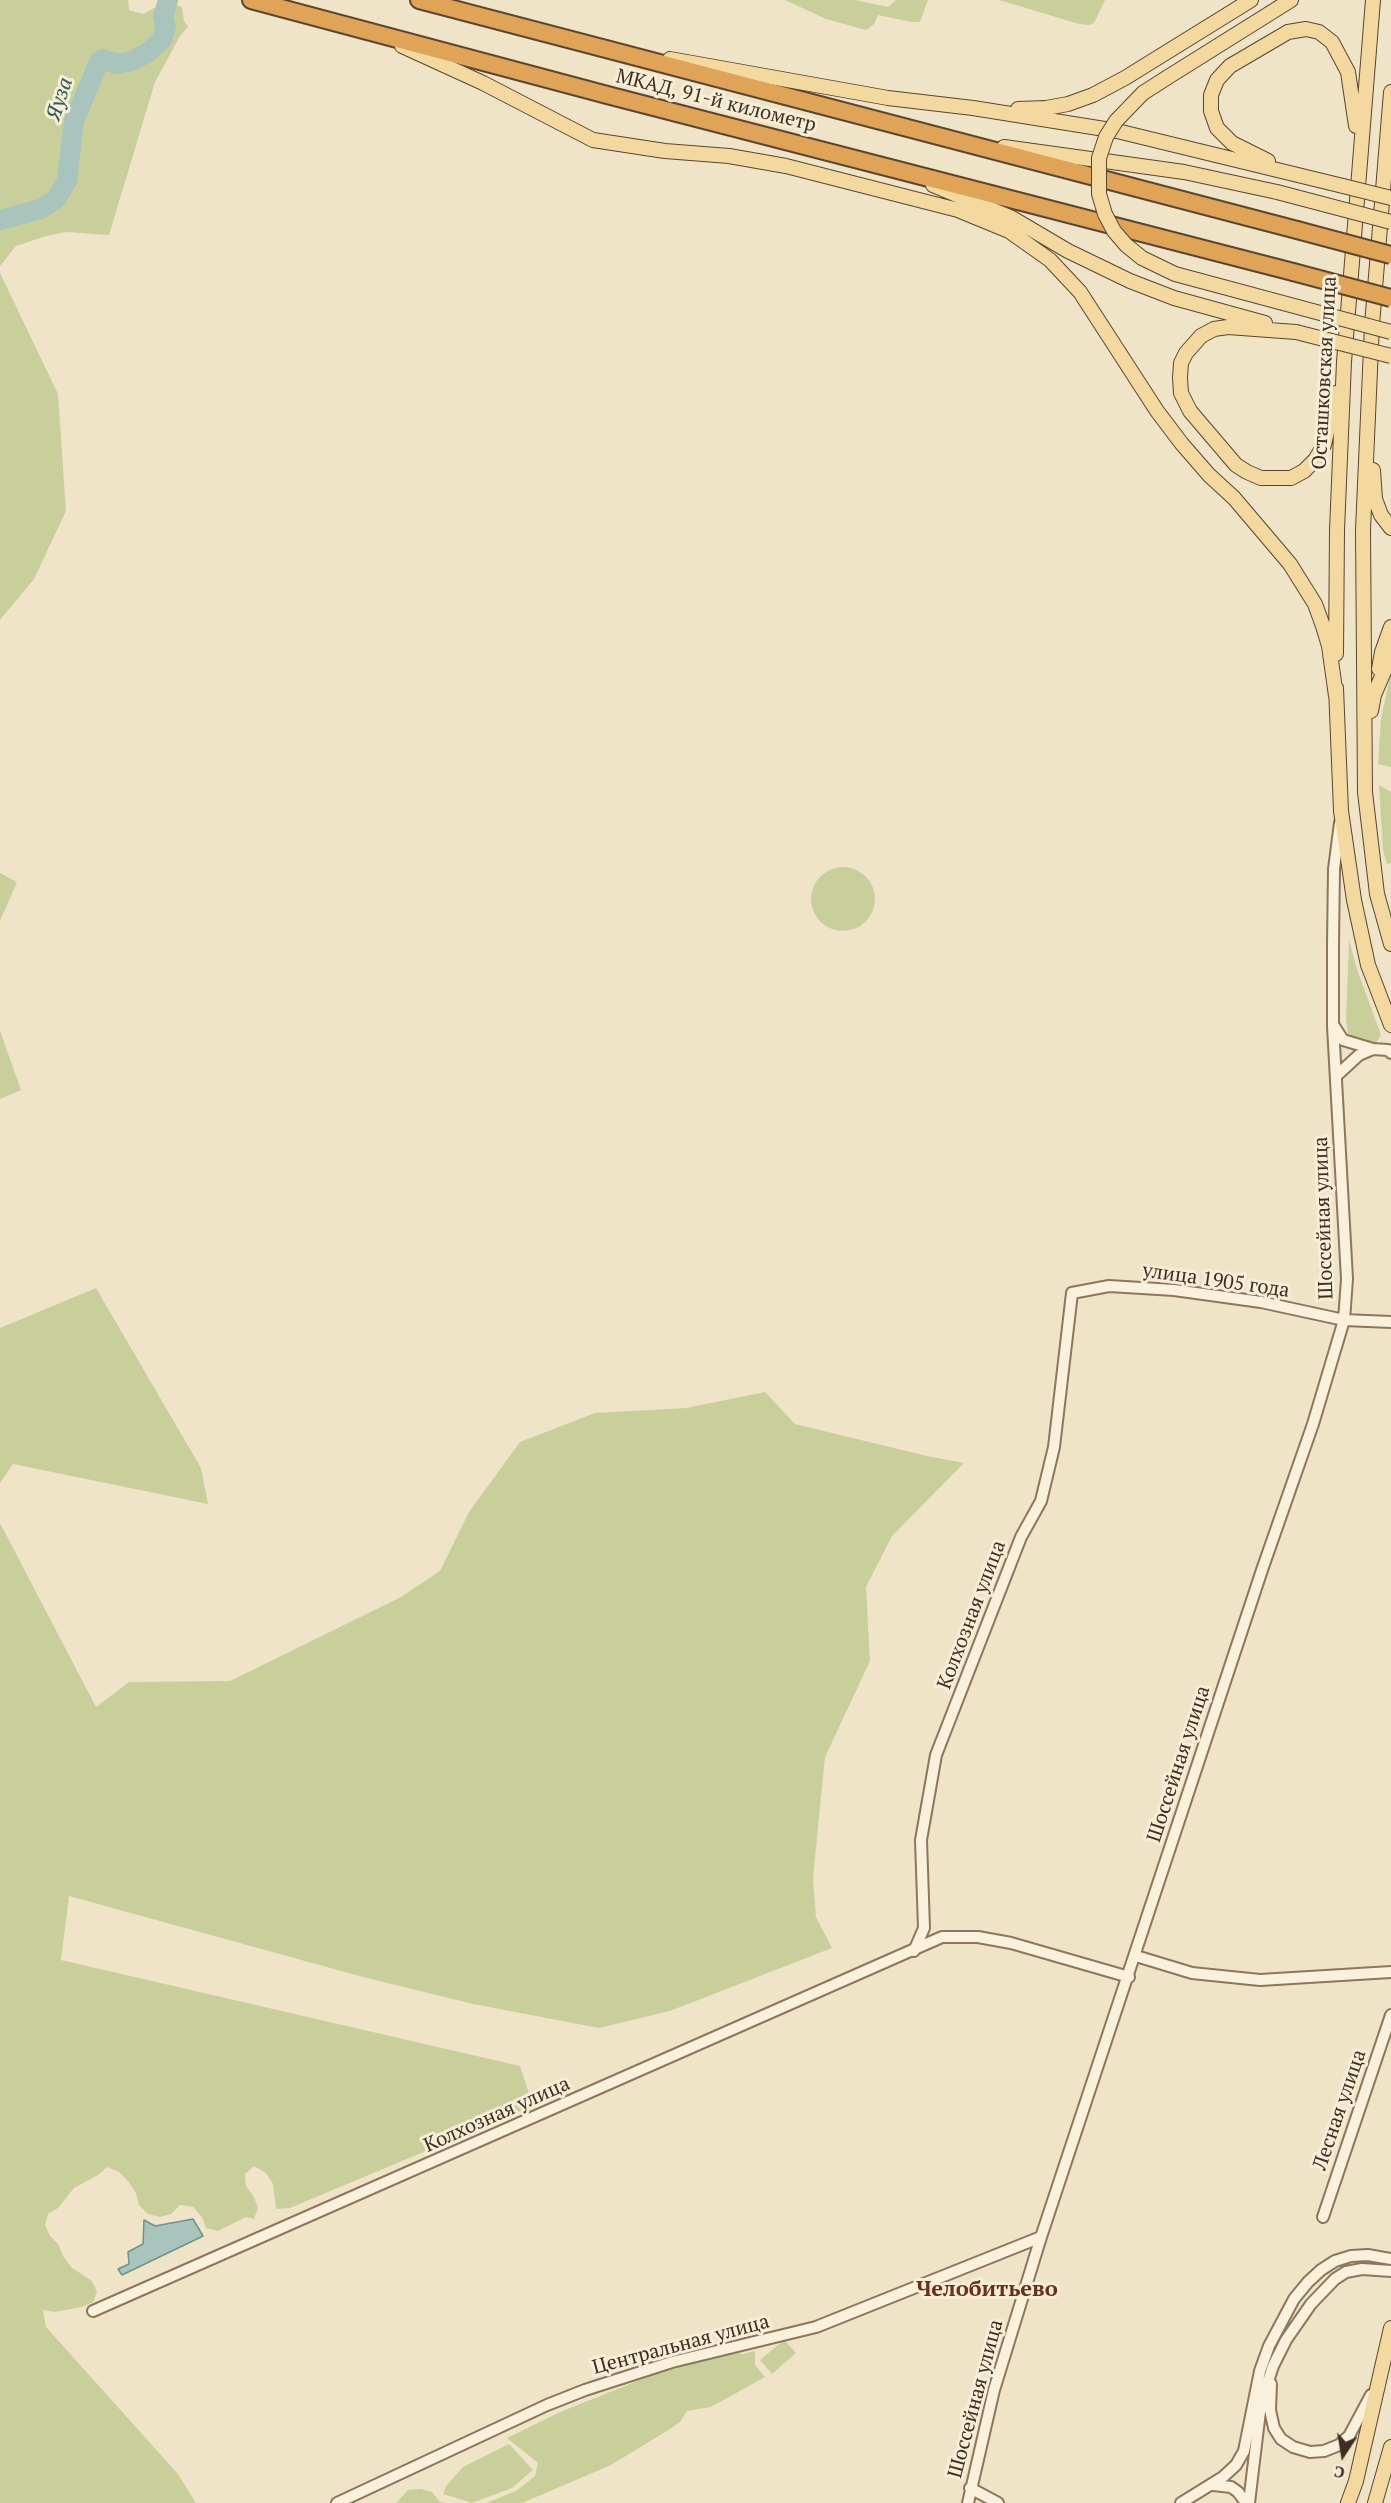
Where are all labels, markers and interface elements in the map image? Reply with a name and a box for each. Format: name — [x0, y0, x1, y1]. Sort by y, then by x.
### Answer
street label: МКАД, 91-й километр — [613, 64, 819, 138]
water label: Яуза — [41, 75, 79, 123]
street label: Осташковская улица — [1308, 276, 1342, 470]
street label: Шоссейная улица — [1309, 1136, 1339, 1300]
street label: улица 1905 года — [1141, 1259, 1291, 1303]
street label: Колхозная улица — [933, 1537, 1011, 1693]
street label: Шоссейная улица — [1142, 1683, 1216, 1845]
street label: Лесная улица — [1308, 2047, 1372, 2173]
street label: Колхозная улица — [420, 2072, 574, 2158]
district label: Челобитьево — [916, 2277, 1058, 2303]
street label: Центральная улица — [590, 2310, 772, 2380]
street label: Шоссейная улица — [943, 2317, 1009, 2481]
north arrow — [1313, 2425, 1373, 2485]
text: С — [1332, 2461, 1347, 2484]

